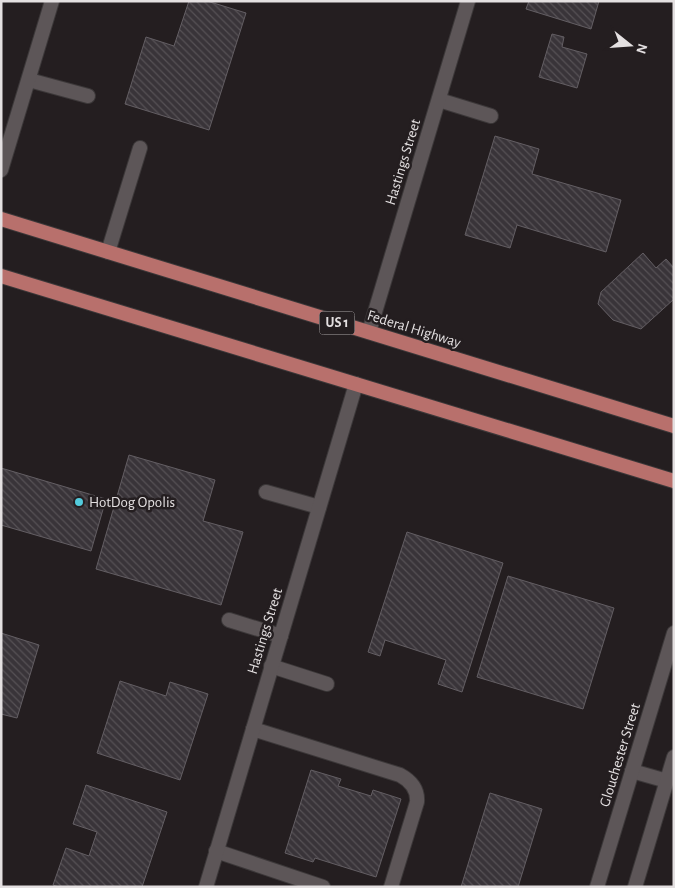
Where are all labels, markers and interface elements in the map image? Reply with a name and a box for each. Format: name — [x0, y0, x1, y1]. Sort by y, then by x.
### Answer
north arrow — [605, 20, 655, 70]
text: N — [633, 42, 650, 55]
street label: Hastings Street — [383, 117, 423, 207]
street label: Federal Highway — [365, 308, 463, 351]
road number: US 1 — [320, 312, 354, 334]
place label: HotDog Opolis — [89, 495, 175, 510]
marker: HotDog Opolis — [73, 496, 85, 508]
street label: Hastings Street — [245, 586, 285, 676]
street label: Glouchester Street — [597, 701, 643, 809]

